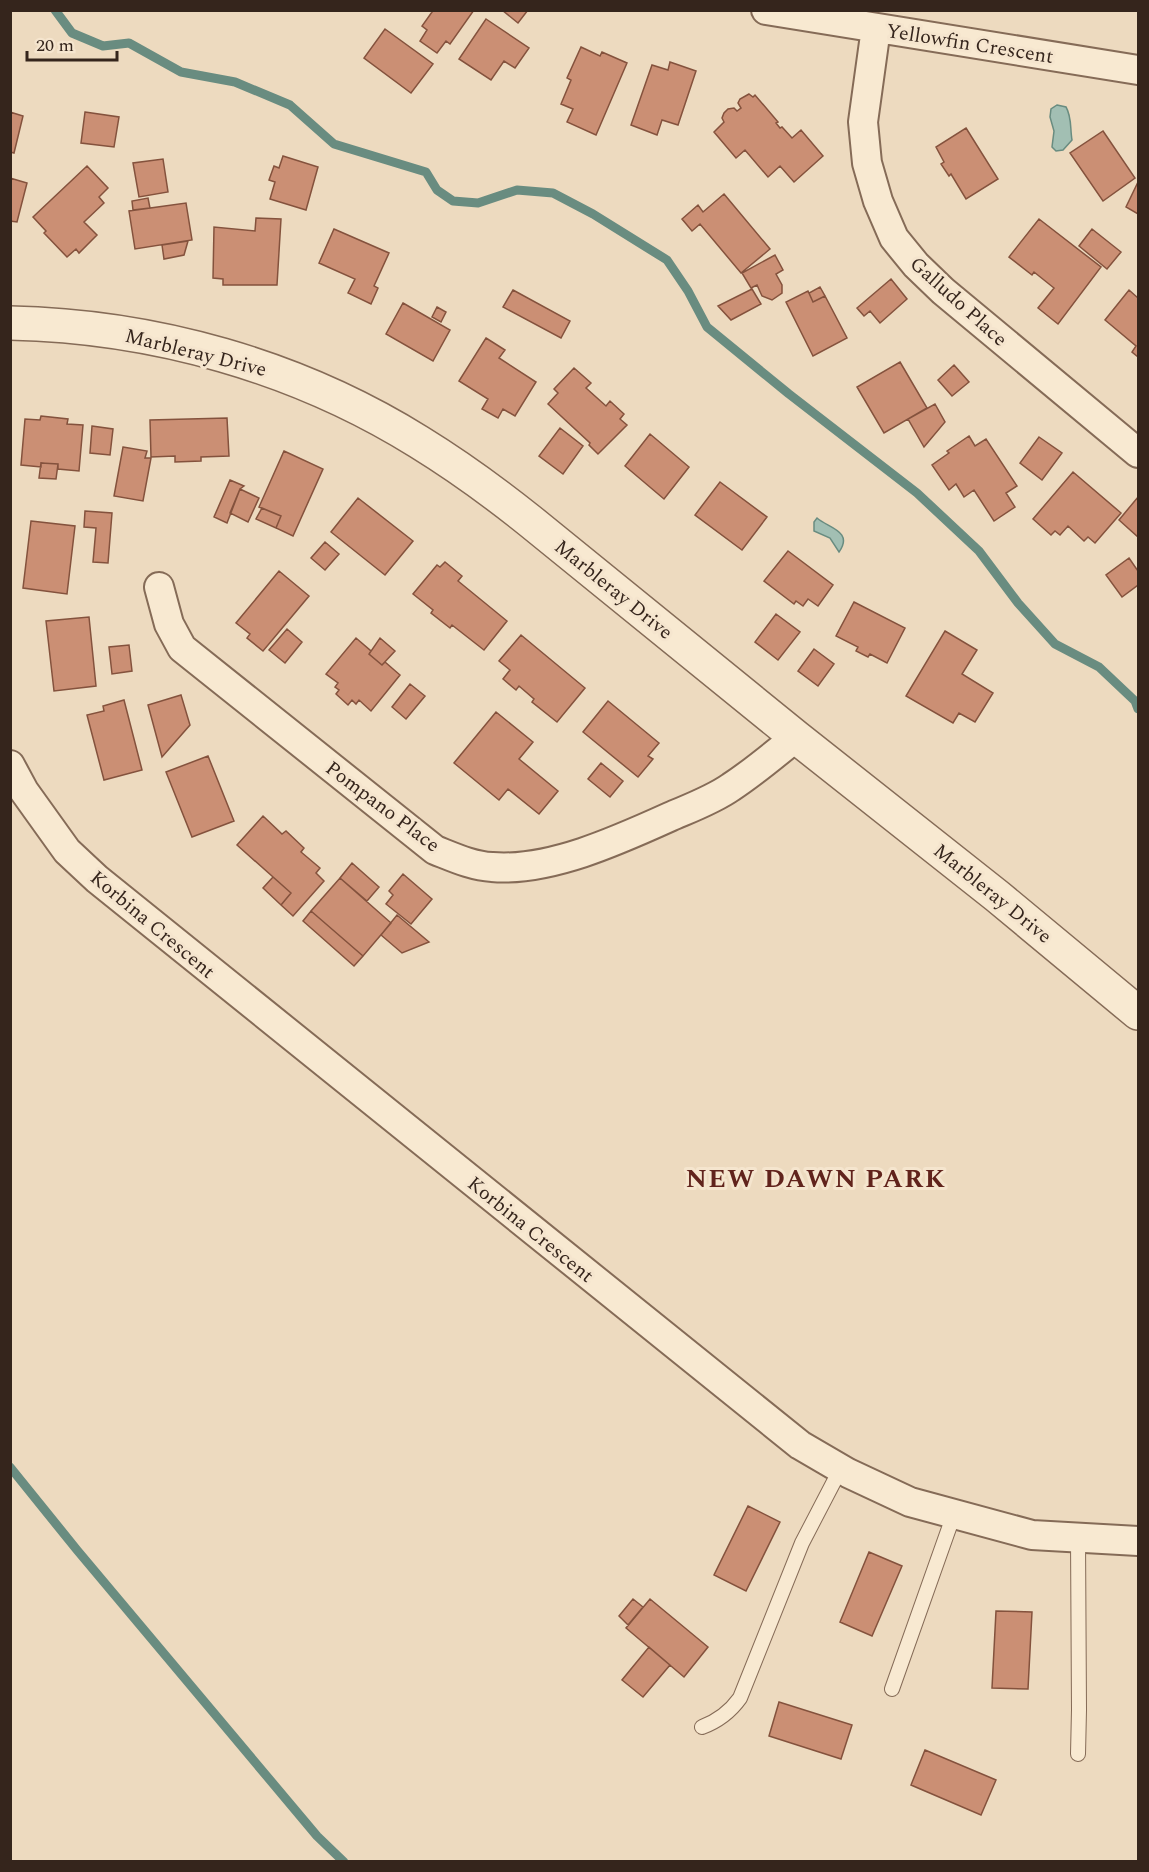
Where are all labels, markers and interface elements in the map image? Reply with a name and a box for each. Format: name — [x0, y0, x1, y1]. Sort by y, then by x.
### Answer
street label: Yellowfin Crescent — [884, 16, 1056, 72]
scale bar — [27, 24, 117, 62]
text: 20 m — [36, 32, 74, 59]
street label: Galludo Place — [903, 250, 1014, 354]
street label: Marbleray Drive — [122, 321, 270, 385]
street label: Marbleray Drive — [548, 532, 679, 647]
street label: Pompano Place — [319, 754, 446, 860]
street label: Marbleray Drive — [927, 836, 1058, 951]
street label: Korbina Crescent — [83, 863, 221, 986]
district label: NEW DAWN PARK — [686, 1159, 946, 1199]
street label: Korbina Crescent — [461, 1169, 600, 1290]

